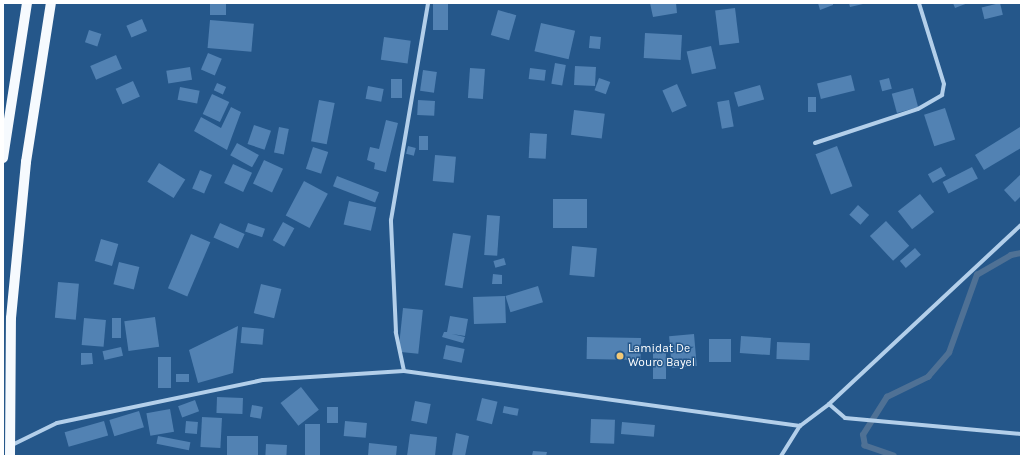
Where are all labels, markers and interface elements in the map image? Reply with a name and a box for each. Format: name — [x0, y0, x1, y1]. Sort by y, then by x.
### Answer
place label: Lamidat De Wouro Bayel — [628, 342, 695, 370]
marker: Lamidat De Wouro Bayel — [615, 351, 625, 361]

